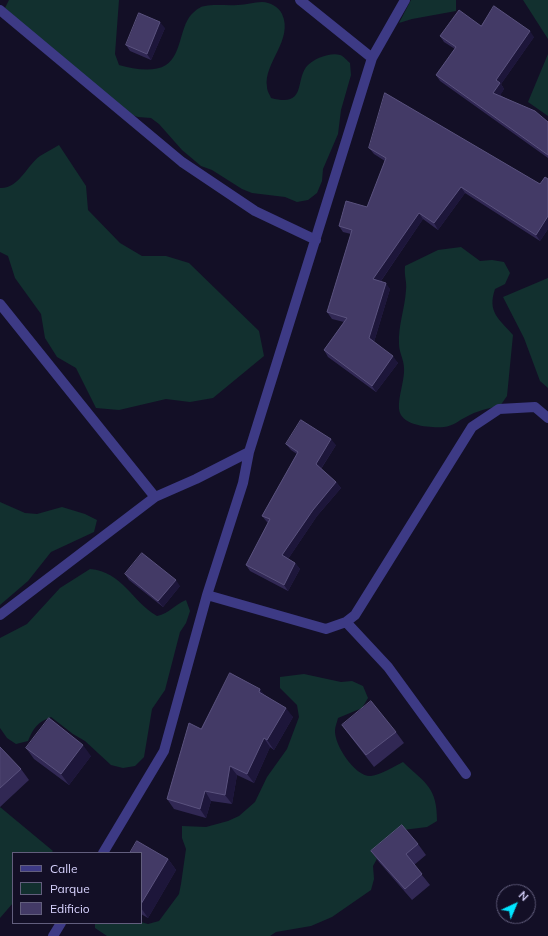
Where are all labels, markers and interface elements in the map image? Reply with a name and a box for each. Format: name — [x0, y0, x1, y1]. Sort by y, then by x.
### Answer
legend — [12, 852, 142, 924]
text: Calle — [50, 861, 77, 876]
text: Parque — [50, 881, 90, 896]
north arrow — [496, 884, 536, 924]
text: N — [516, 888, 531, 904]
text: Edificio — [50, 901, 90, 916]

